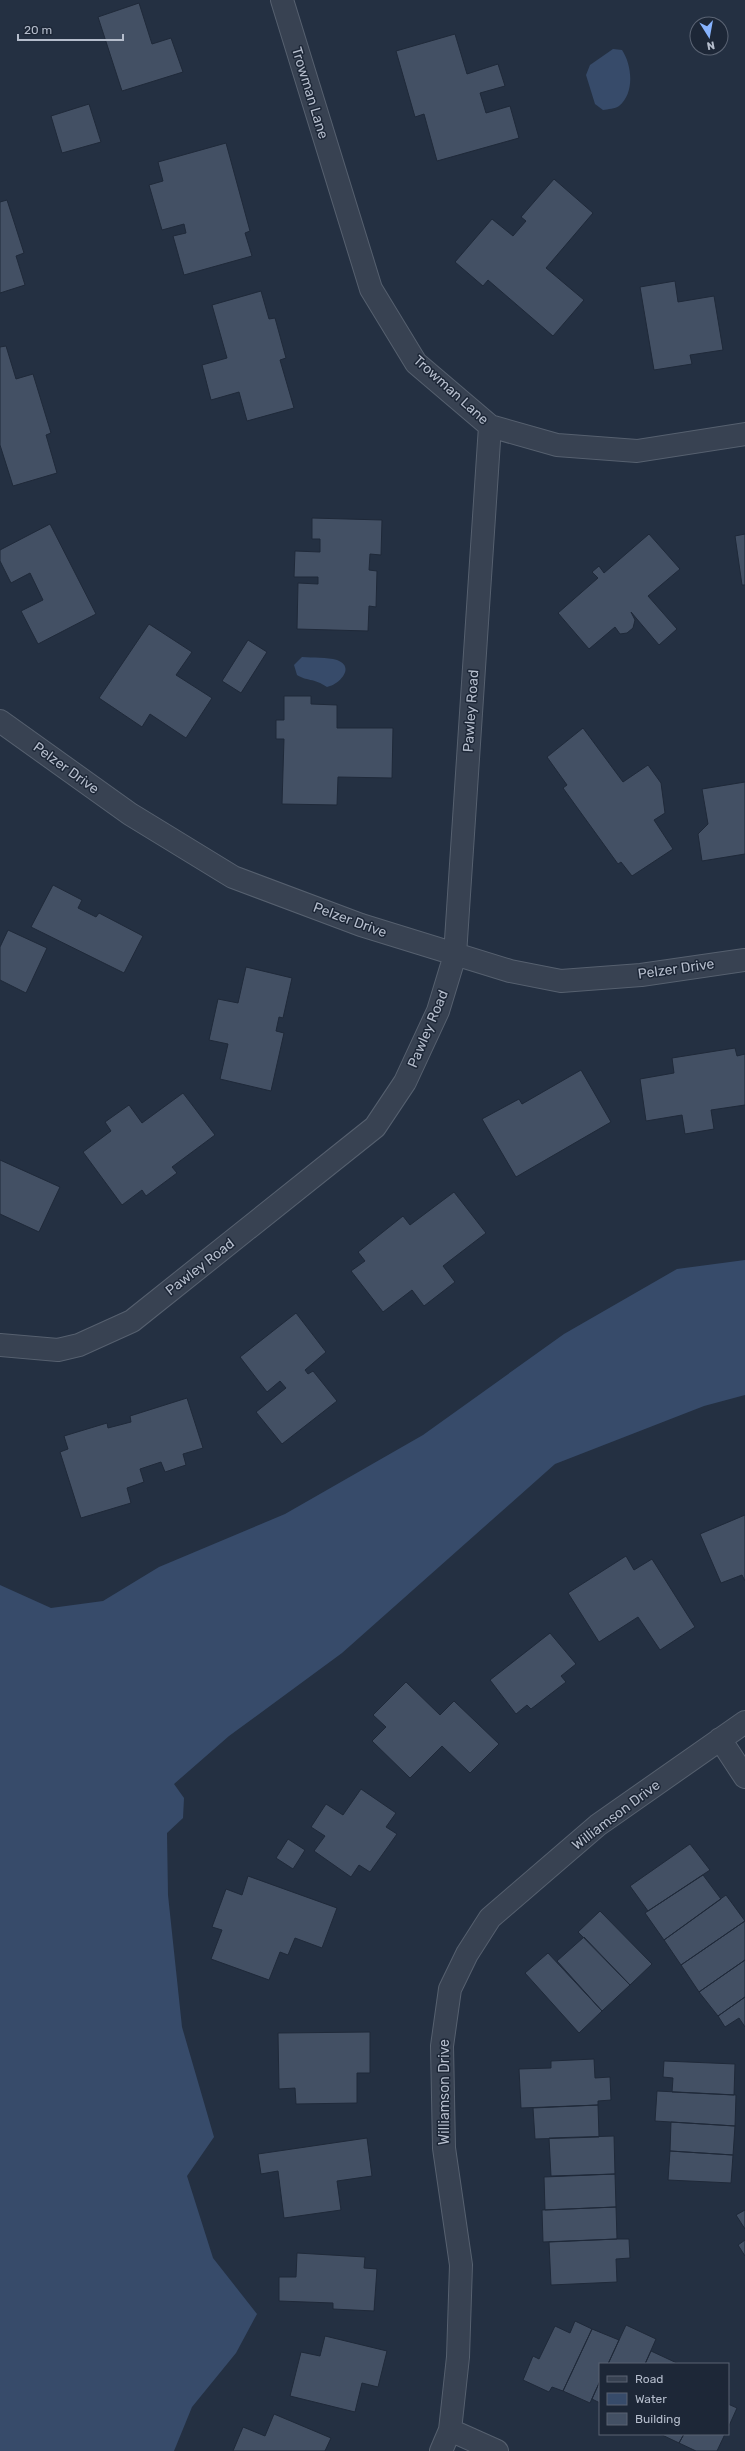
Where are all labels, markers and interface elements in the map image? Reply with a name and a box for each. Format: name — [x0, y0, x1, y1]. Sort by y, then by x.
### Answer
scale bar — [18, 16, 123, 42]
north arrow — [689, 16, 729, 56]
text: 20 m — [24, 23, 52, 37]
text: N — [706, 38, 716, 52]
street label: Trowman Lane — [288, 45, 332, 141]
street label: Trowman Lane — [410, 352, 492, 428]
street label: Pawley Road — [460, 669, 482, 753]
street label: Pelzer Drive — [30, 738, 102, 798]
street label: Pelzer Drive — [311, 899, 389, 941]
street label: Pelzer Drive — [637, 955, 716, 983]
street label: Pawley Road — [404, 988, 452, 1070]
street label: Pawley Road — [162, 1235, 238, 1299]
street label: Williamson Drive — [569, 1776, 663, 1854]
street label: Williamson Drive — [436, 2039, 453, 2145]
legend — [599, 2363, 729, 2435]
text: Road — [635, 2372, 663, 2386]
text: Water — [635, 2392, 667, 2406]
text: Building — [635, 2412, 681, 2426]

